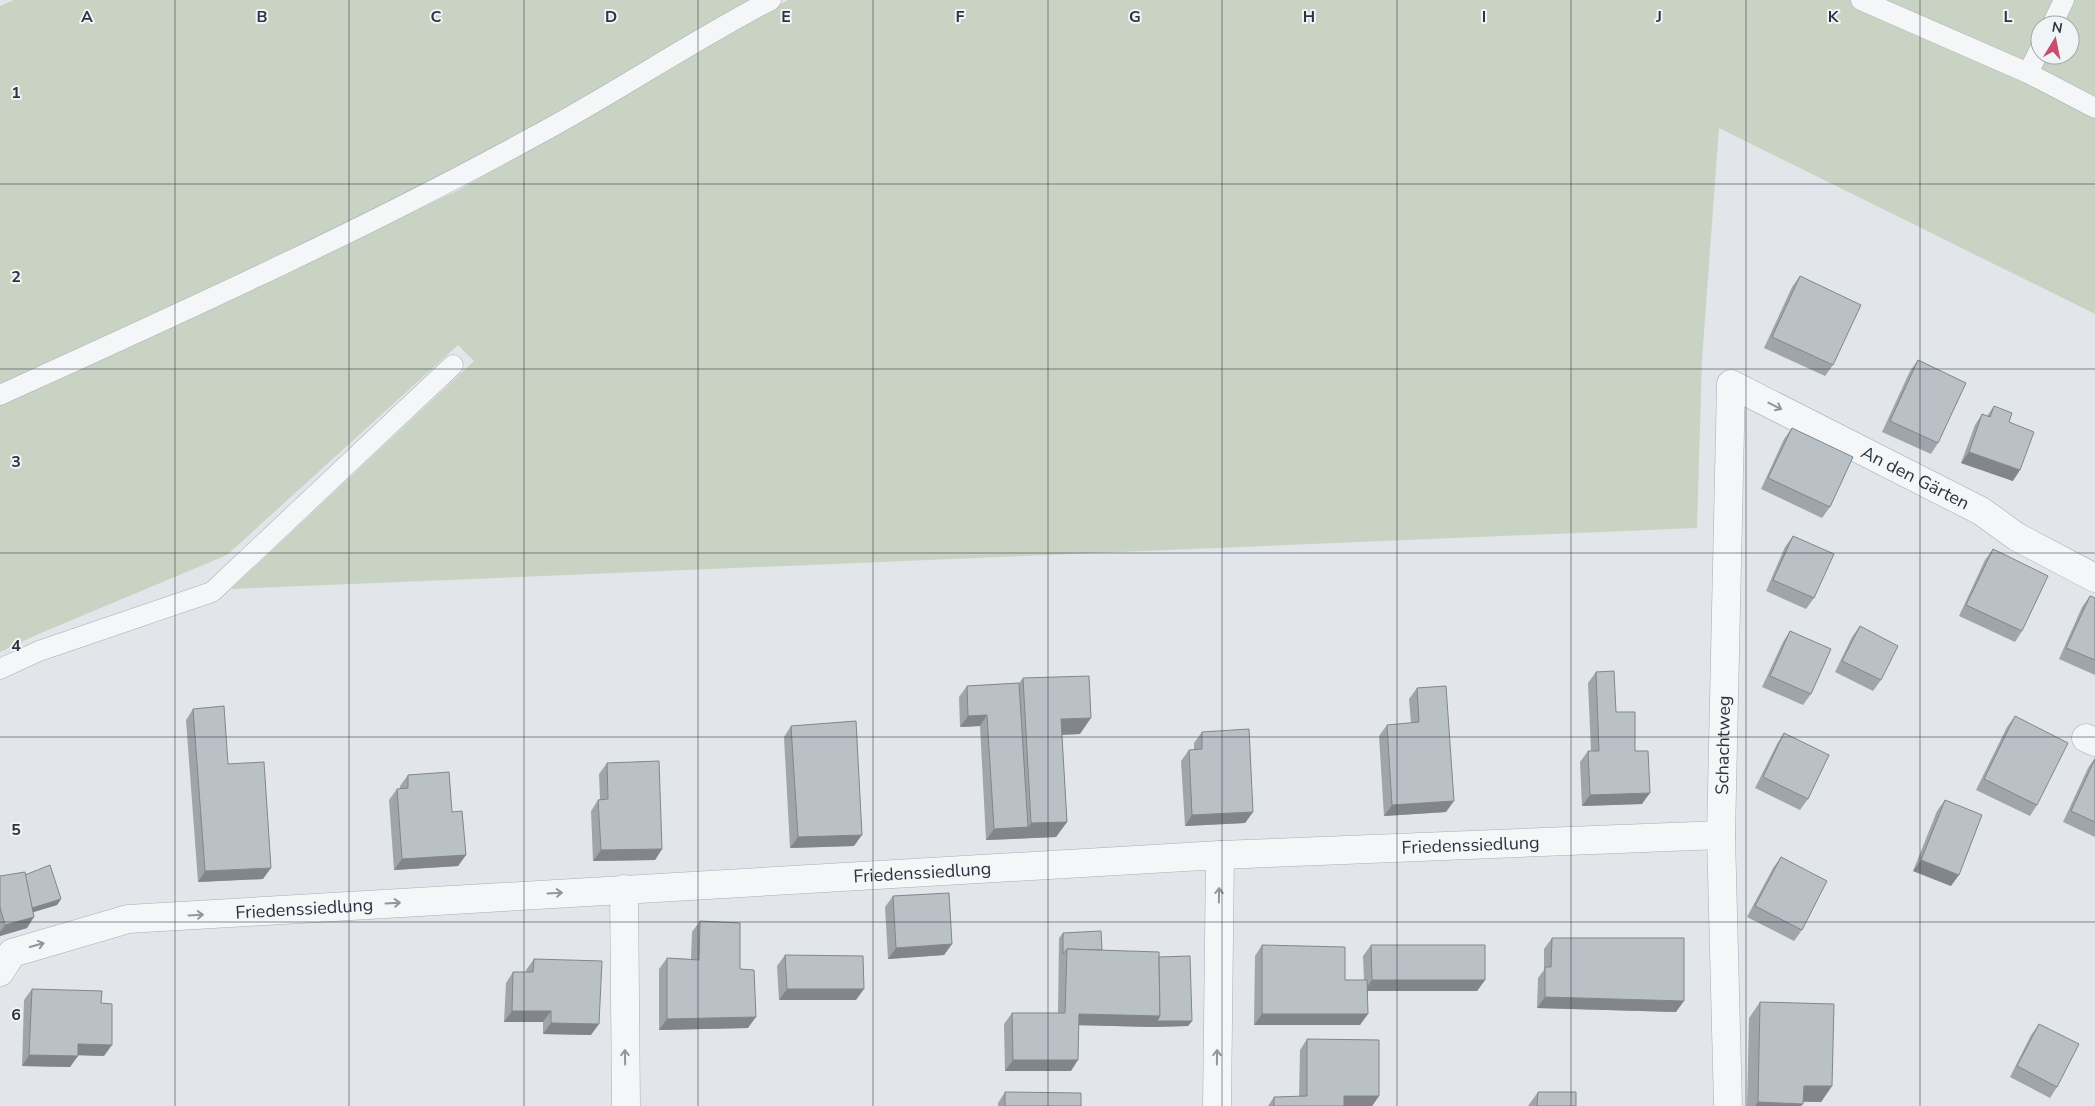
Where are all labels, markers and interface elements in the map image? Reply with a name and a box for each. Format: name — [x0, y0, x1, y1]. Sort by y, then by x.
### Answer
text: A — [81, 6, 93, 28]
text: B — [256, 6, 268, 28]
text: C — [431, 6, 442, 28]
text: D — [605, 6, 617, 28]
text: E — [781, 6, 791, 28]
text: F — [956, 6, 965, 28]
text: G — [1129, 6, 1141, 28]
text: H — [1303, 6, 1315, 28]
text: I — [1482, 6, 1486, 28]
text: J — [1655, 6, 1662, 28]
text: K — [1828, 6, 1840, 28]
text: L — [2004, 6, 2013, 28]
north arrow — [2030, 15, 2080, 65]
text: N — [2050, 17, 2064, 38]
text: 1 — [11, 82, 21, 104]
text: 2 — [11, 266, 21, 288]
one-way arrow — [1767, 402, 1782, 411]
street label: An den Gärten — [1857, 440, 1974, 515]
text: 3 — [11, 451, 21, 473]
text: 4 — [11, 635, 21, 657]
street label: Schachtweg — [1710, 695, 1736, 795]
text: 5 — [11, 819, 21, 841]
street label: Friedenssiedlung — [1401, 830, 1540, 860]
street label: Friedenssiedlung — [853, 856, 992, 888]
one-way arrow — [1214, 887, 1224, 904]
one-way arrow — [547, 889, 563, 898]
street label: Friedenssiedlung — [235, 893, 374, 925]
one-way arrow — [385, 899, 401, 908]
one-way arrow — [188, 910, 204, 919]
one-way arrow — [29, 940, 45, 950]
text: 6 — [11, 1004, 21, 1026]
one-way arrow — [621, 1050, 630, 1066]
one-way arrow — [1212, 1050, 1222, 1066]

